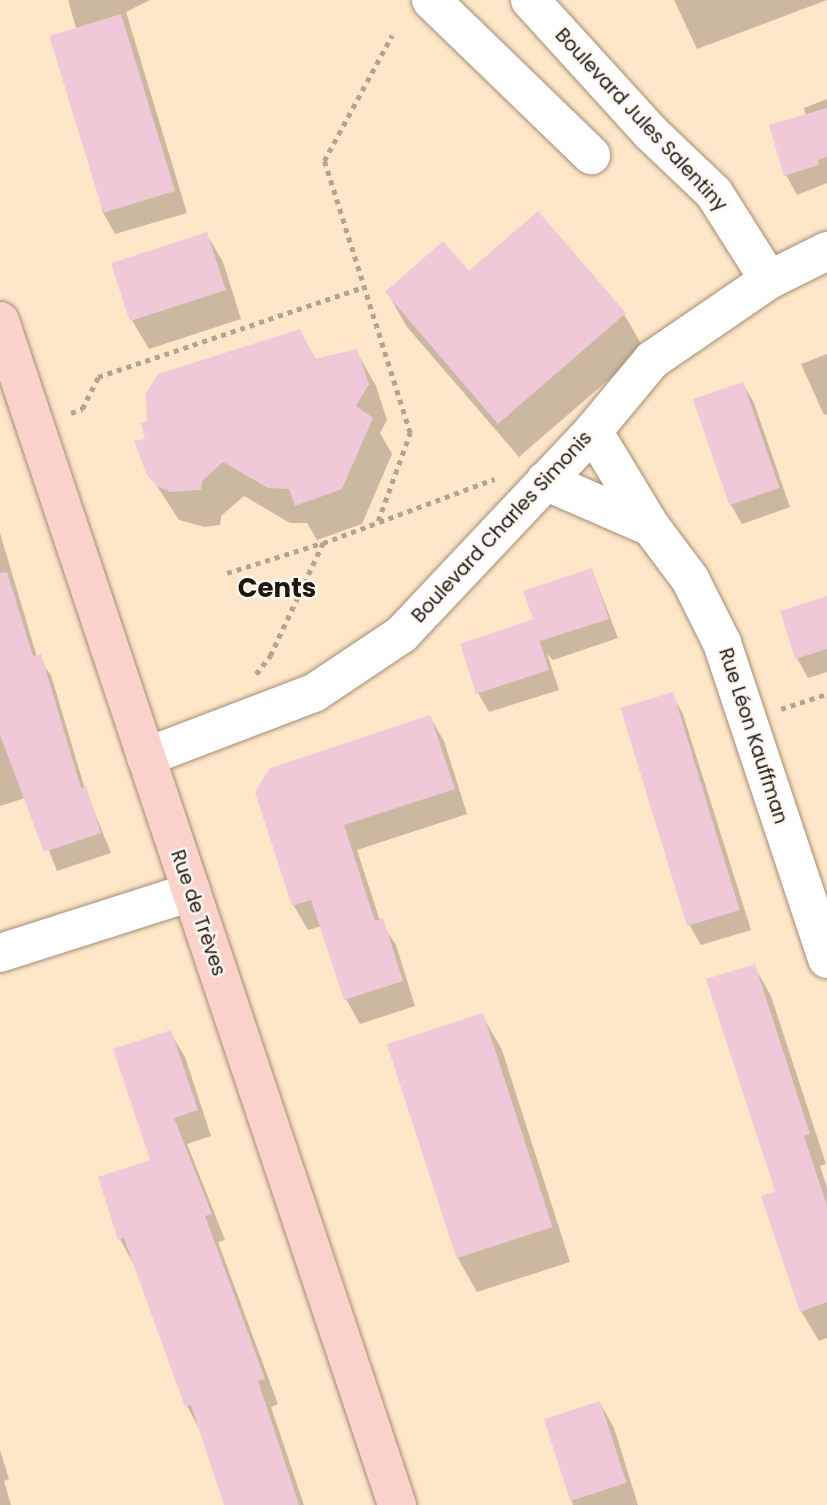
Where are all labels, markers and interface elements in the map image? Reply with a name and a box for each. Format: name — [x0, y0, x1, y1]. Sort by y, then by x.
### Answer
street label: Boulevard Jules Salentiny — [550, 24, 732, 216]
street label: Boulevard Charles Simonis — [407, 427, 597, 627]
district label: Cents — [238, 573, 316, 605]
street label: Rue Léon Kauffman — [714, 645, 792, 827]
street label: Rue de Trèves — [166, 847, 230, 979]

